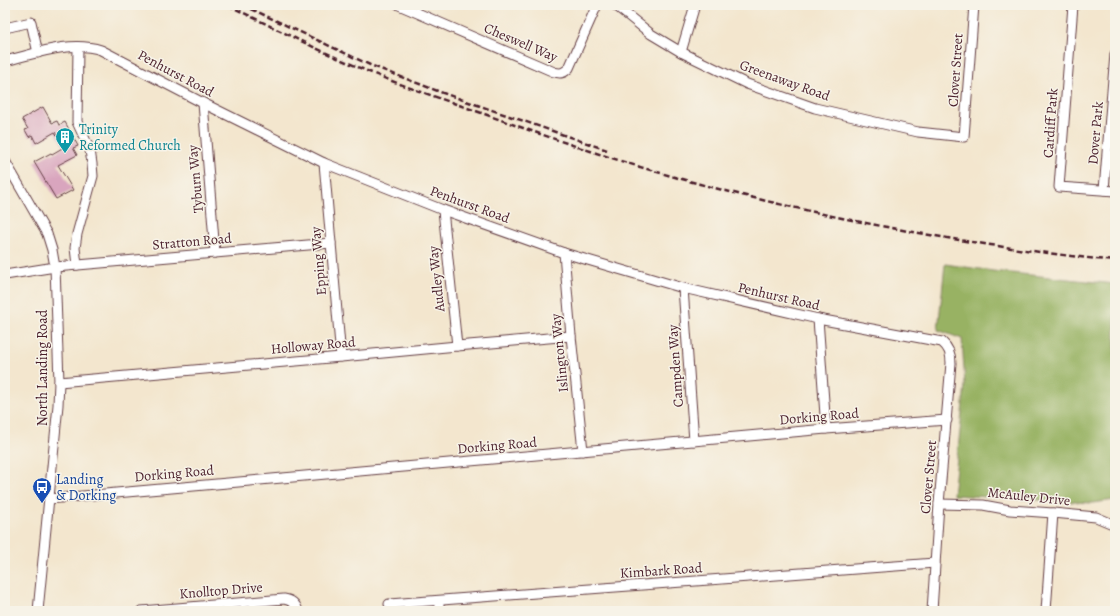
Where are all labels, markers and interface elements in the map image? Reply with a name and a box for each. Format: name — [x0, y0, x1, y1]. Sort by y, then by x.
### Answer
street label: Cheswell Way — [481, 18, 561, 67]
street label: Clover Street — [943, 32, 968, 107]
street label: Penhurst Road — [134, 45, 218, 102]
street label: Greenaway Road — [737, 55, 833, 106]
street label: Cardiff Park — [1039, 87, 1062, 159]
street label: Dover Park — [1083, 101, 1108, 165]
place label: Trinity Reformed Church — [79, 120, 181, 155]
building icon: Trinity Reformed Church — [54, 126, 76, 154]
street label: Tyburn Way — [183, 143, 208, 214]
street label: Penhurst Road — [427, 181, 513, 228]
street label: Epping Way — [306, 225, 331, 296]
street label: Stratton Road — [152, 229, 233, 254]
street label: Audley Way — [424, 244, 450, 314]
street label: Penhurst Road — [736, 278, 822, 315]
street label: North Landing Road — [33, 309, 52, 426]
street label: Islington Way — [546, 312, 573, 393]
street label: Campden Way — [663, 323, 688, 408]
street label: Holloway Road — [270, 332, 357, 359]
street label: Dorking Road — [779, 404, 860, 429]
street label: Dorking Road — [457, 433, 538, 458]
street label: Clover Street — [916, 439, 941, 515]
street label: Dorking Road — [134, 461, 215, 486]
place label: Landing & Dorking — [56, 470, 116, 505]
bus stop icon: Landing & Dorking — [31, 476, 53, 504]
street label: McAuley Drive — [987, 483, 1071, 510]
street label: Kimbark Road — [619, 558, 703, 583]
street label: Knolltop Drive — [179, 577, 263, 604]

